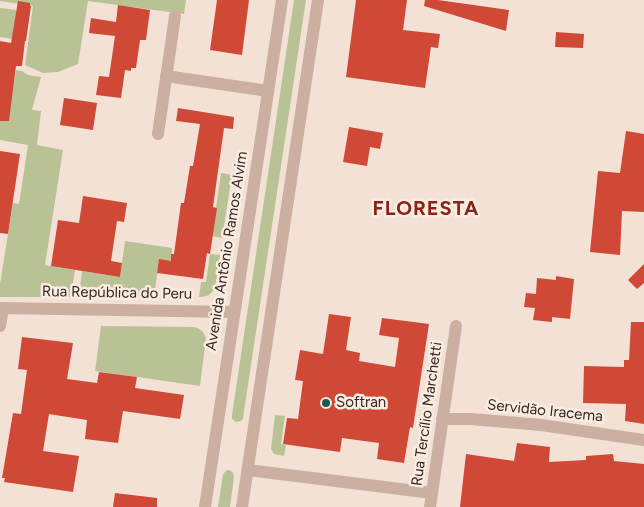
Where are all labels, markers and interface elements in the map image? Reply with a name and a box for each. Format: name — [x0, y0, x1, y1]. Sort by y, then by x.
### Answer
street label: Avenida Antônio Ramos Alvim — [202, 150, 252, 352]
district label: FLORESTA — [372, 197, 480, 221]
street label: Rua República do Peru — [42, 283, 192, 303]
street label: Rua Tercílio Marchetti — [408, 341, 446, 487]
place label: Softran — [336, 394, 386, 412]
street label: Servidão Iracema — [486, 396, 604, 426]
marker: Softran — [320, 397, 332, 409]

